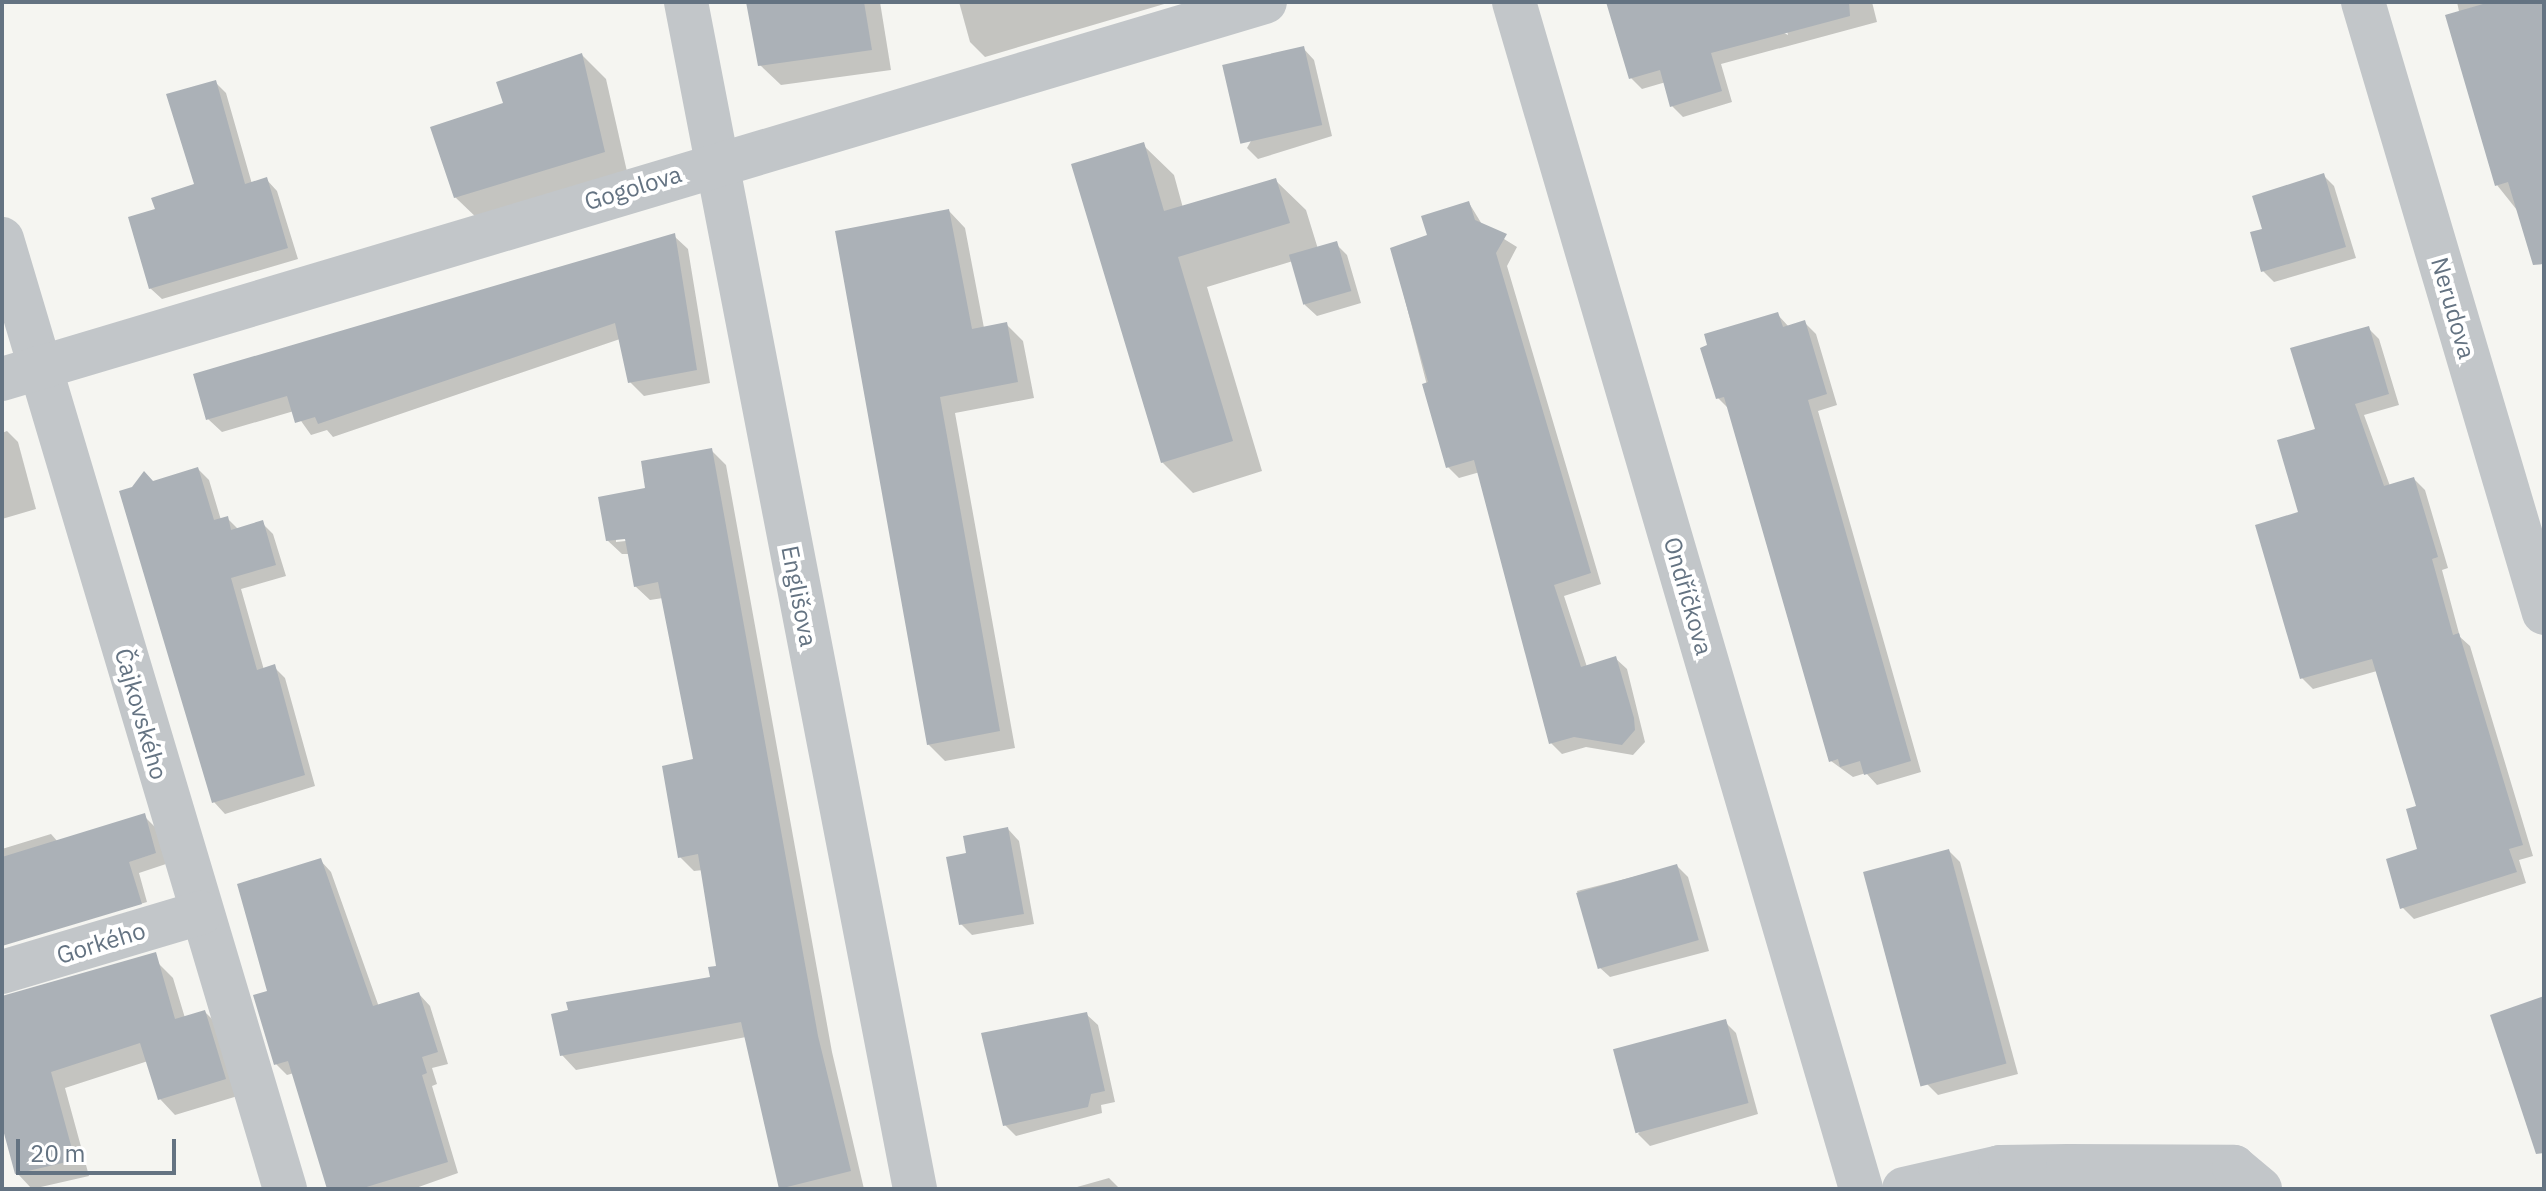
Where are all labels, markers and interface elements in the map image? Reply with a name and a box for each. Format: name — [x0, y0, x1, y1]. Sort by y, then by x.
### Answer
street label: Gogolova — [581, 160, 685, 216]
street label: Nerudova — [2425, 254, 2481, 362]
street label: Ondříčkova — [1657, 534, 1719, 658]
street label: Englišova — [775, 543, 823, 649]
street label: Čajkovského — [109, 645, 173, 783]
street label: Gorkého — [53, 916, 149, 970]
scale bar — [20, 1123, 180, 1173]
text: 20 m — [30, 1137, 85, 1169]

